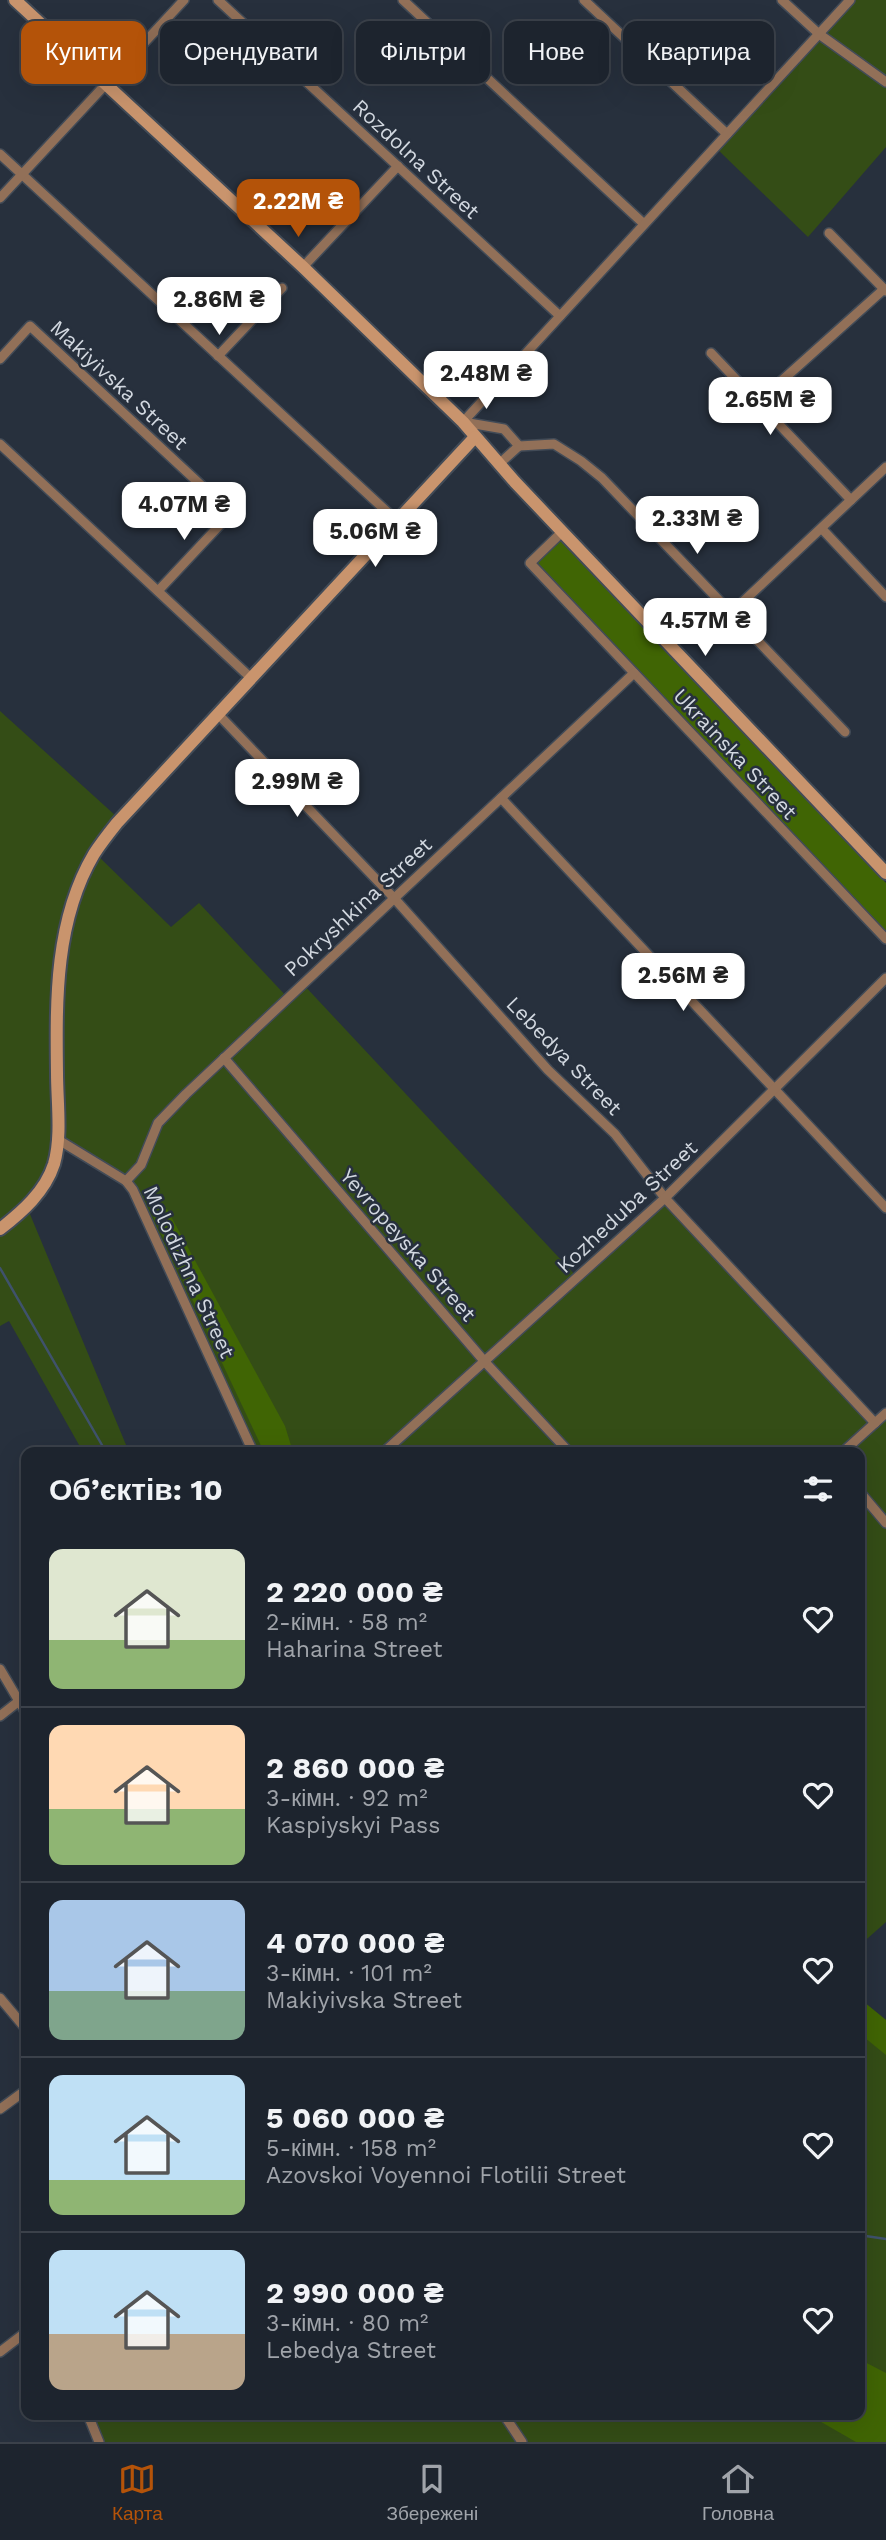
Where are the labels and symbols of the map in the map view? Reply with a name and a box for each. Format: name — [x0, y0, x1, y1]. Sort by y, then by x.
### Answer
street label: Rozdolna Street — [348, 94, 485, 224]
pin: 2.22M ₴ — [233, 180, 363, 239]
pin: 2.86M ₴ — [154, 278, 284, 337]
street label: Makiyivska Street — [45, 315, 193, 455]
pin: 2.48M ₴ — [421, 352, 551, 411]
pin: 2.65M ₴ — [705, 378, 835, 437]
pin: 4.07M ₴ — [119, 482, 249, 542]
pin: 2.33M ₴ — [632, 496, 762, 556]
pin: 5.06M ₴ — [310, 510, 440, 569]
pin: 4.57M ₴ — [640, 598, 770, 658]
street label: Ukrainska Street — [668, 683, 803, 824]
pin: 2.99M ₴ — [232, 760, 362, 819]
street label: Pokryshkina Street — [279, 832, 437, 981]
pin: 2.56M ₴ — [618, 954, 748, 1013]
street label: Lebedya Street — [501, 991, 627, 1120]
street label: Kozheduba Street — [551, 1135, 702, 1278]
street label: Yevropeyska Street — [335, 1163, 482, 1326]
street label: Molodizhna Street — [139, 1182, 240, 1362]

